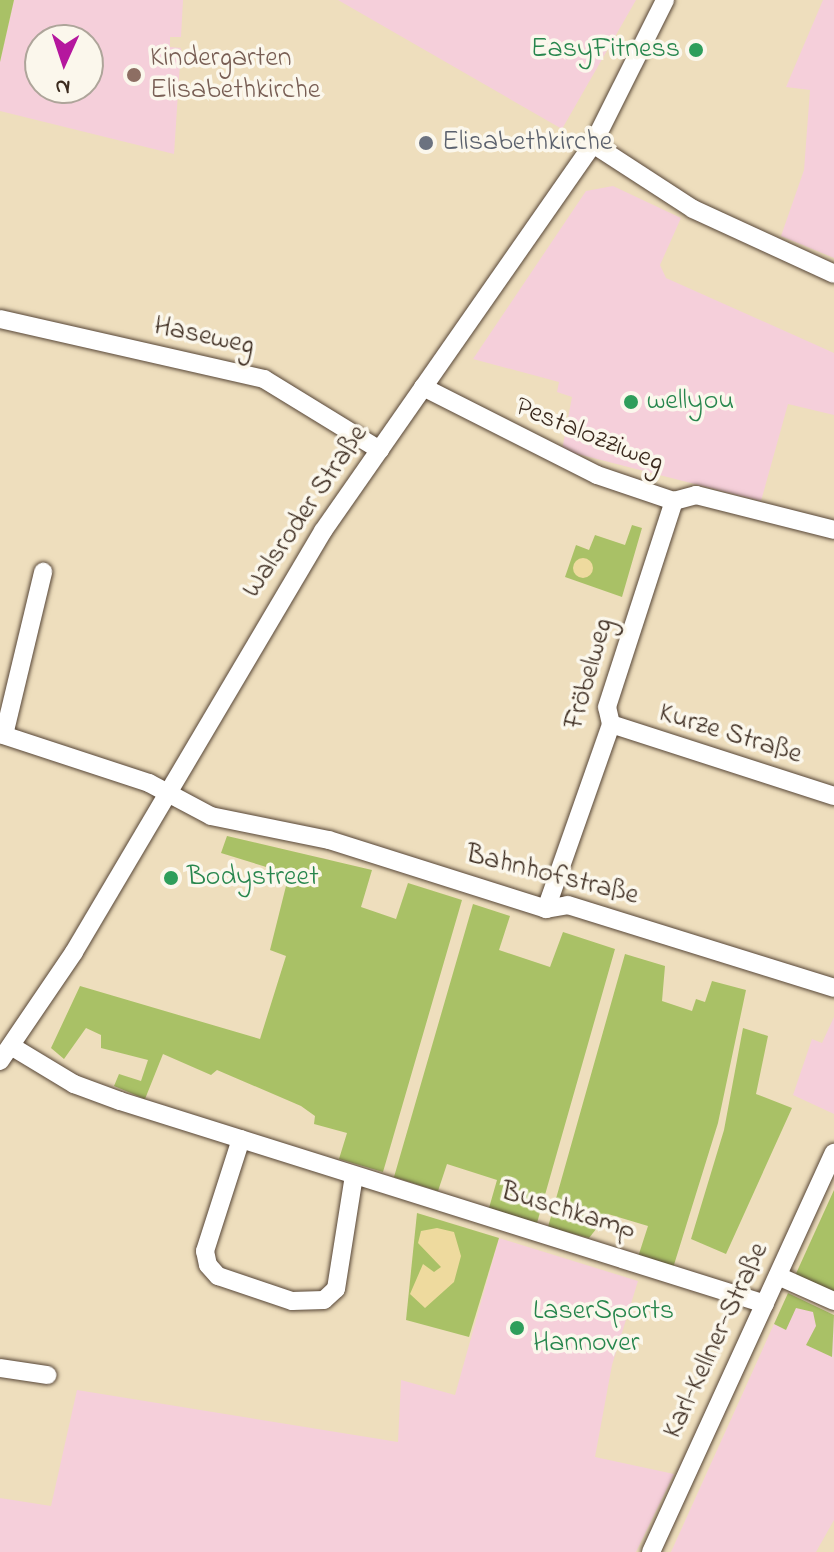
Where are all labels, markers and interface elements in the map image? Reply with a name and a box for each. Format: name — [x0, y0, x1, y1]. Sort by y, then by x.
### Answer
north arrow — [24, 24, 104, 104]
place label: EasyFitness — [531, 33, 680, 67]
marker: EasyFitness — [687, 41, 705, 59]
place label: Kindergarten Elisabethkirche — [150, 42, 320, 108]
marker: Kindergarten Elisabethkirche — [125, 66, 143, 84]
text: N — [55, 70, 71, 102]
place label: Elisabethkirche — [442, 126, 612, 160]
marker: Elisabethkirche — [417, 134, 435, 152]
street label: Haseweg — [151, 310, 257, 364]
place label: wellyou — [647, 385, 734, 419]
street label: Pestalozziweg — [510, 391, 668, 481]
marker: wellyou — [622, 393, 640, 411]
street label: Walsroder Straße — [236, 419, 376, 605]
street label: Fröbelweg — [558, 615, 622, 733]
street label: Kurze Straße — [654, 697, 806, 773]
street label: Bahnhofstraße — [462, 838, 642, 914]
place label: Bodystreet — [187, 861, 319, 895]
marker: Bodystreet — [162, 869, 180, 887]
street label: Buschkamp — [497, 1176, 639, 1248]
street label: Karl-Kellner-Straße — [657, 1238, 777, 1444]
place label: LaserSports Hannover — [533, 1295, 674, 1361]
marker: LaserSports Hannover — [508, 1319, 526, 1337]

